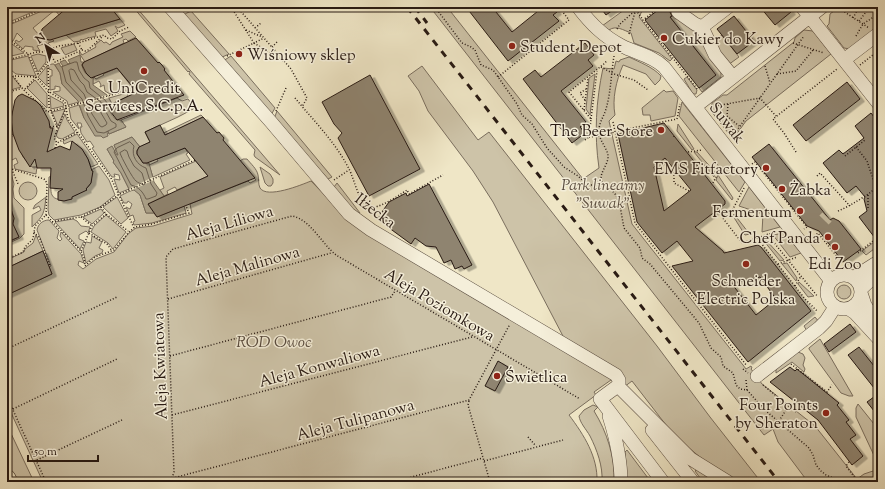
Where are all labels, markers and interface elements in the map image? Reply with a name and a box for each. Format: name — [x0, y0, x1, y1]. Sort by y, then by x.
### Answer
north arrow — [26, 26, 66, 66]
place label: Cukier do Kawy — [672, 29, 784, 52]
text: N — [31, 30, 49, 48]
marker: Cukier do Kawy — [659, 33, 669, 43]
place label: Student Depot — [520, 37, 622, 60]
marker: Student Depot — [507, 41, 517, 51]
place label: Wiśniowy sklep — [247, 45, 356, 68]
marker: Wiśniowy sklep — [234, 49, 244, 59]
marker: UniCredit Services S.C.p.A. — [139, 66, 149, 76]
place label: UniCredit Services S.C.p.A. — [85, 78, 203, 119]
street label: Suwak — [703, 98, 750, 149]
place label: The Beer Store — [550, 121, 653, 144]
marker: The Beer Store — [656, 125, 666, 135]
place label: EMS Fitfactory — [654, 159, 758, 182]
marker: EMS Fitfactory — [761, 163, 771, 173]
park label: Park linearny "Suwak" — [561, 175, 645, 216]
place label: Żabka — [790, 180, 832, 203]
marker: Żabka — [777, 184, 787, 194]
street label: Iłżecka — [349, 189, 400, 236]
street label: Aleja Liliowa — [183, 201, 277, 248]
place label: Fermentum — [712, 202, 792, 225]
marker: Fermentum — [795, 206, 805, 216]
place label: Chef Panda — [740, 228, 821, 251]
marker: Chef Panda — [823, 232, 833, 242]
street label: Aleja Malinowa — [193, 241, 303, 293]
marker: Edi Zoo — [830, 242, 840, 252]
place label: Edi Zoo — [808, 254, 862, 277]
marker: Schneider Electric Polska — [741, 259, 751, 269]
street label: Aleja Poziomkowa — [379, 264, 499, 349]
place label: Schneider Electric Polska — [696, 271, 796, 312]
street label: Aleja Kwiatowa — [148, 311, 175, 420]
park label: ROD Owoc — [236, 332, 312, 355]
street label: Aleja Konwaliowa — [257, 340, 383, 395]
place label: Świetlica — [505, 366, 568, 390]
marker: Świetlica — [492, 371, 502, 381]
street label: Aleja Tulipanowa — [294, 394, 418, 448]
place label: Four Points by Sheraton — [735, 395, 819, 436]
marker: Four Points by Sheraton — [821, 408, 831, 418]
scale bar — [28, 437, 98, 463]
text: 50 m — [33, 443, 57, 461]

